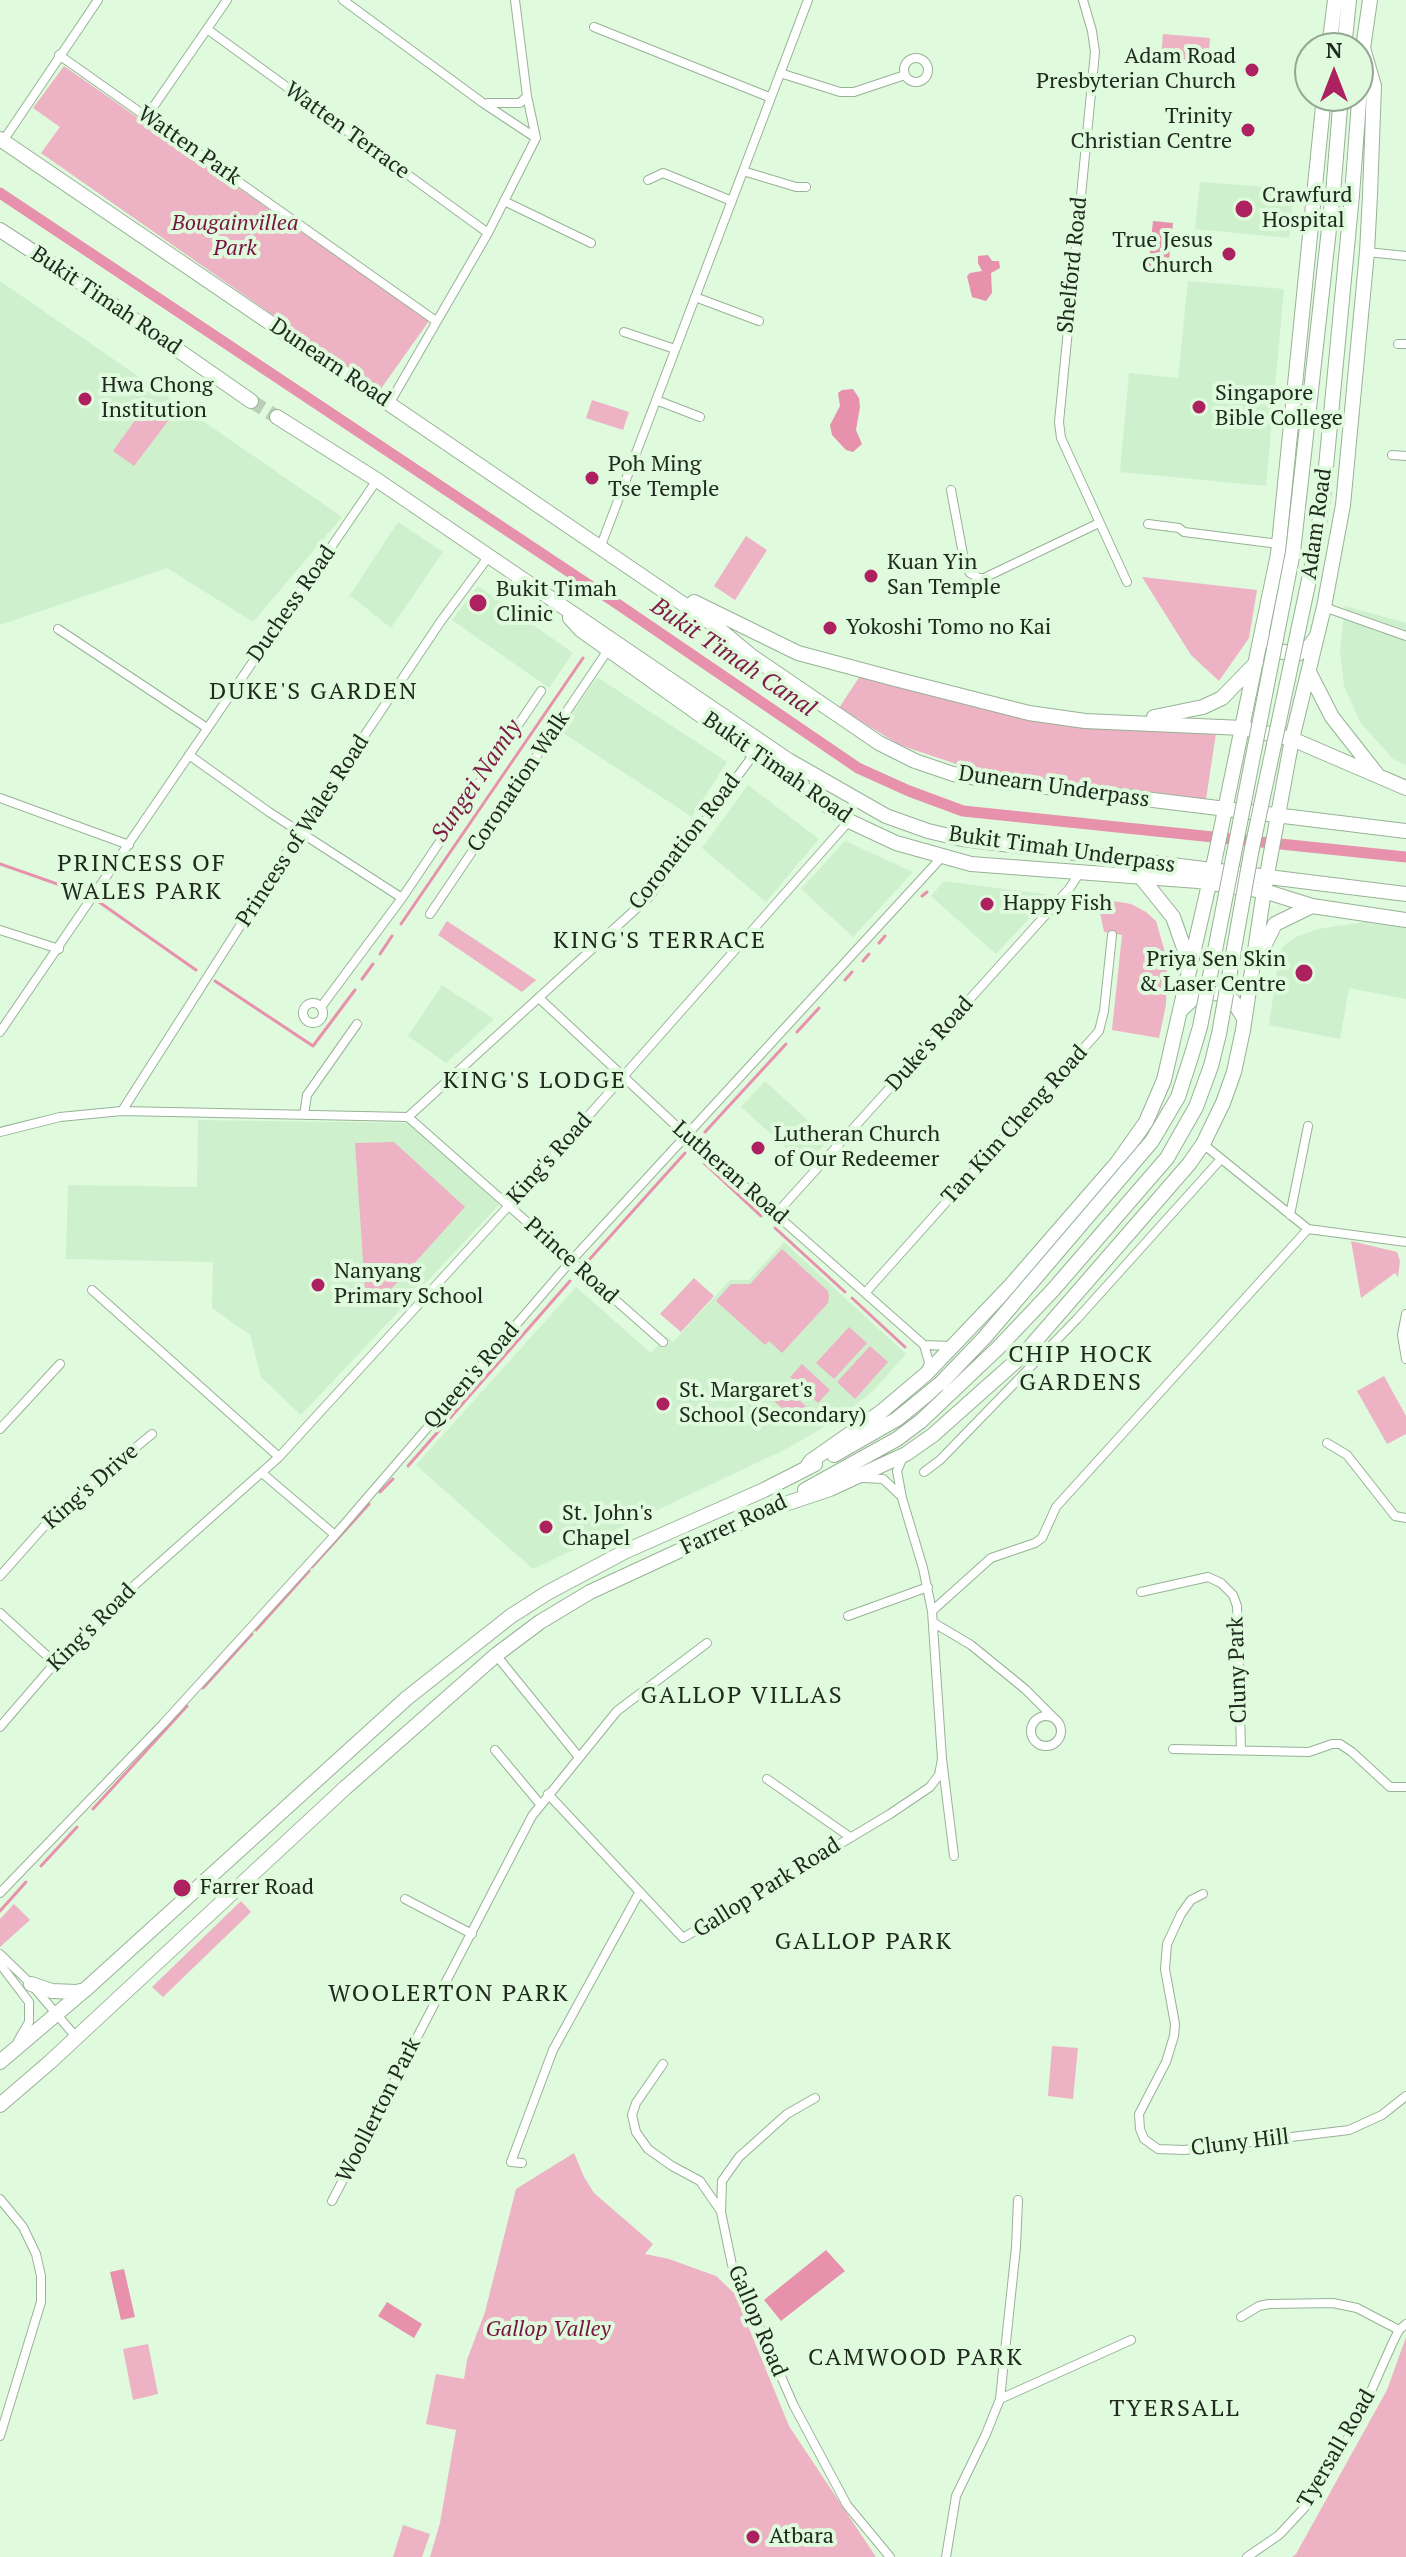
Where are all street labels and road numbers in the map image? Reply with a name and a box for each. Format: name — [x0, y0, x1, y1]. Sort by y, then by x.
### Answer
street label: Watten Terrace — [279, 77, 415, 185]
street label: Watten Park — [132, 101, 246, 191]
street label: Shelford Road — [1053, 196, 1093, 334]
street label: Bukit Timah Road — [26, 241, 186, 361]
street label: Dunearn Road — [265, 313, 395, 413]
street label: Adam Road — [1296, 467, 1338, 581]
street label: Duchess Road — [242, 541, 342, 667]
street label: Coronation Walk — [462, 707, 576, 857]
street label: Bukit Timah Road — [698, 707, 856, 829]
street label: Princess of Wales Road — [231, 730, 375, 932]
street label: Dunearn Underpass — [957, 761, 1151, 813]
street label: Coronation Road — [624, 769, 746, 915]
street label: Bukit Timah Underpass — [947, 821, 1177, 879]
street label: Duke's Road — [881, 991, 979, 1097]
street label: Tan Kim Cheng Road — [937, 1040, 1093, 1210]
street label: King's Road — [502, 1108, 598, 1210]
street label: Lutheran Road — [667, 1116, 793, 1230]
street label: Prince Road — [519, 1212, 623, 1310]
street label: Queen's Road — [419, 1317, 525, 1435]
street label: King's Drive — [38, 1439, 144, 1535]
street label: Farrer Road — [677, 1489, 791, 1561]
street label: King's Road — [42, 1578, 142, 1678]
street label: Cluny Park — [1223, 1616, 1253, 1724]
street label: Gallop Park Road — [689, 1832, 845, 1944]
street label: Woollerton Park — [331, 2033, 427, 2187]
street label: Cluny Hill — [1189, 2124, 1291, 2162]
street label: Gallop Road — [722, 2261, 792, 2381]
street label: Tyersall Road — [1293, 2385, 1381, 2513]

